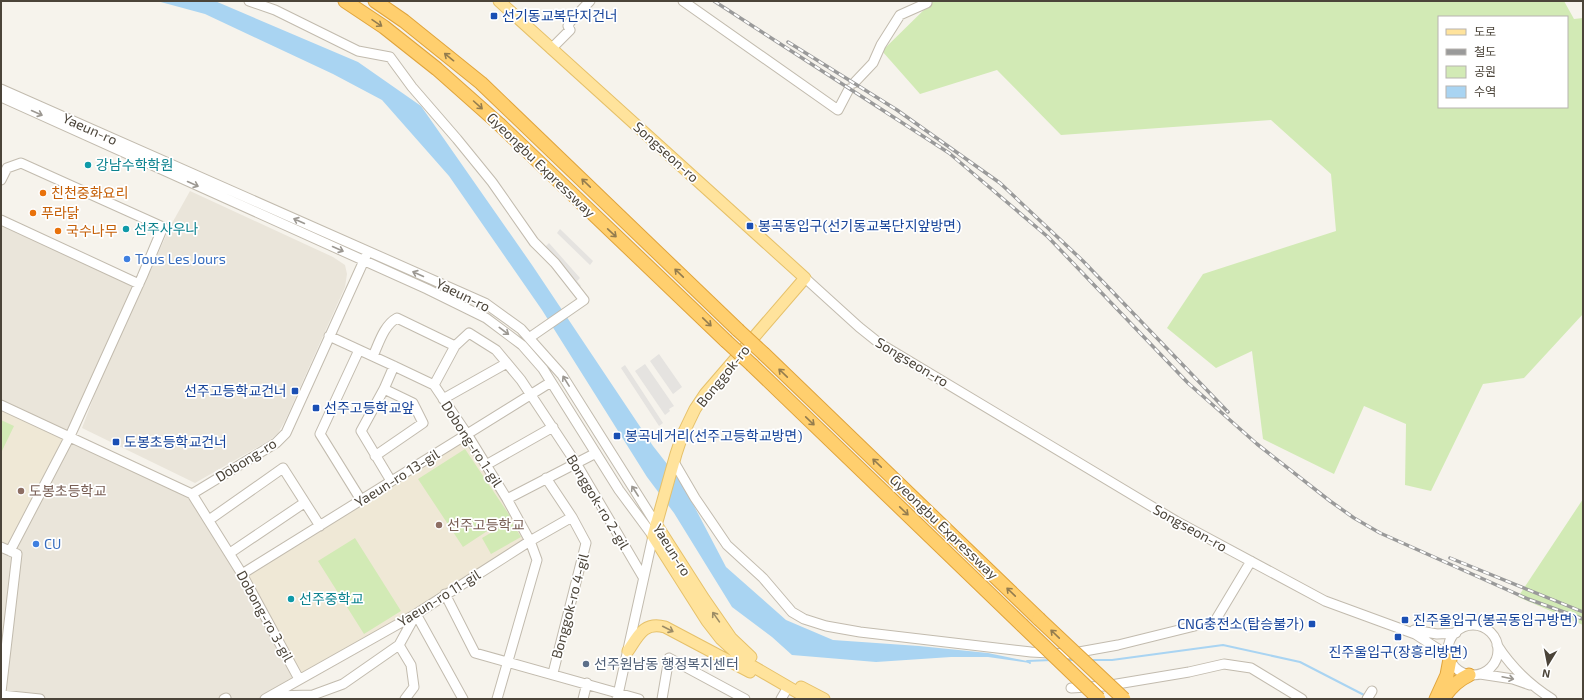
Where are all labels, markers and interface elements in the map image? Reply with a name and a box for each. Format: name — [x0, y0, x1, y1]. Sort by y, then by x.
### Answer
place label: 선기동교복단지건너 — [502, 7, 618, 24]
marker: 선기동교복단지건너 — [489, 11, 499, 21]
legend — [1438, 16, 1568, 108]
one-way arrow — [371, 19, 382, 27]
text: 도로 — [1474, 24, 1496, 38]
text: 철도 — [1474, 44, 1496, 58]
one-way arrow — [444, 53, 455, 61]
text: 공원 — [1474, 64, 1496, 78]
text: 수역 — [1474, 84, 1496, 98]
one-way arrow — [472, 100, 482, 109]
street label: Yaeun-ro — [60, 109, 120, 148]
street label: Gyeongbu Expressway — [484, 109, 599, 221]
one-way arrow — [30, 110, 42, 117]
street label: Songseon-ro — [630, 118, 703, 185]
place label: 강남수학학원 — [96, 156, 173, 173]
marker: 강남수학학원 — [83, 160, 93, 170]
one-way arrow — [581, 178, 591, 188]
one-way arrow — [187, 181, 199, 188]
place label: 친천중화요리 — [51, 184, 128, 201]
marker: 친천중화요리 — [38, 188, 48, 198]
place label: 푸라닭 — [41, 204, 80, 221]
marker: 푸라닭 — [28, 208, 38, 218]
one-way arrow — [294, 217, 306, 225]
place label: 봉곡동입구(선기동교복단지앞방면) — [758, 217, 961, 234]
place label: 선주사우나 — [134, 220, 199, 237]
marker: 봉곡동입구(선기동교복단지앞방면) — [745, 221, 755, 231]
place label: 국수나무 — [66, 222, 118, 239]
marker: 선주사우나 — [121, 224, 131, 234]
marker: 국수나무 — [53, 226, 63, 236]
one-way arrow — [607, 228, 617, 238]
one-way arrow — [331, 245, 343, 253]
place label: Tous Les Jours — [135, 250, 226, 267]
marker: Tous Les Jours — [122, 254, 132, 264]
one-way arrow — [674, 269, 684, 278]
one-way arrow — [413, 270, 425, 277]
street label: Yaeun-ro — [433, 274, 493, 315]
one-way arrow — [702, 318, 712, 327]
one-way arrow — [498, 327, 509, 335]
street label: Songseon-ro — [873, 333, 952, 390]
street label: Bonggok-ro — [692, 341, 753, 410]
one-way arrow — [778, 368, 788, 378]
one-way arrow — [561, 375, 569, 387]
place label: 선주고등학교건너 — [184, 382, 287, 399]
marker: 선주고등학교건너 — [290, 386, 300, 396]
street label: Dobong-ro 1-gil — [438, 397, 507, 491]
place label: 선주고등학교앞 — [324, 399, 414, 416]
marker: 선주고등학교앞 — [311, 403, 321, 413]
one-way arrow — [805, 416, 815, 426]
place label: 봉곡네거리(선주고등학교방면) — [625, 427, 803, 444]
marker: 봉곡네거리(선주고등학교방면) — [612, 431, 622, 441]
place label: 도봉초등학교건너 — [124, 433, 227, 450]
street label: Dobong-ro — [212, 434, 279, 485]
marker: 도봉초등학교건너 — [111, 437, 121, 447]
street label: Yaeun-ro 13-gil — [351, 444, 443, 510]
street label: Bonggok-ro 2-gil — [563, 451, 634, 553]
one-way arrow — [872, 458, 882, 468]
street label: Gyeongbu Expressway — [887, 471, 1002, 583]
place label: 도봉초등학교 — [29, 482, 106, 499]
marker: 도봉초등학교 — [16, 486, 26, 496]
one-way arrow — [631, 486, 639, 497]
street label: Songseon-ro — [1150, 500, 1230, 555]
one-way arrow — [899, 506, 909, 516]
place label: 선주고등학교 — [447, 516, 524, 533]
marker: 선주고등학교 — [434, 520, 444, 530]
street label: Yaeun-ro — [650, 521, 695, 579]
place label: CU — [44, 535, 61, 552]
marker: CU — [31, 539, 41, 549]
street label: Bonggok-ro 4-gil — [547, 551, 592, 660]
street label: Yaeun-ro 11-gil — [394, 565, 484, 630]
street label: Dobong-ro 3-gil — [233, 567, 298, 665]
one-way arrow — [1006, 587, 1016, 597]
place label: 선주중학교 — [299, 590, 364, 607]
marker: 선주중학교 — [286, 594, 296, 604]
place label: 진주울입구(봉곡동입구방면) — [1413, 611, 1578, 628]
one-way arrow — [712, 612, 720, 623]
place label: CNG충전소(탑승불가) — [1177, 615, 1304, 632]
marker: 진주울입구(봉곡동입구방면) — [1400, 615, 1410, 625]
marker: CNG충전소(탑승불가) — [1307, 619, 1317, 629]
one-way arrow — [662, 626, 674, 633]
one-way arrow — [1050, 629, 1060, 639]
marker: 진주울입구(장흥리방면) — [1393, 632, 1403, 642]
place label: 진주울입구(장흥리방면) — [1329, 643, 1467, 660]
north arrow — [1528, 644, 1568, 684]
place label: 선주원남동 행정복지센터 — [594, 655, 739, 672]
marker: 선주원남동 행정복지센터 — [581, 659, 591, 669]
text: N — [1541, 667, 1551, 681]
one-way arrow — [1501, 674, 1514, 682]

